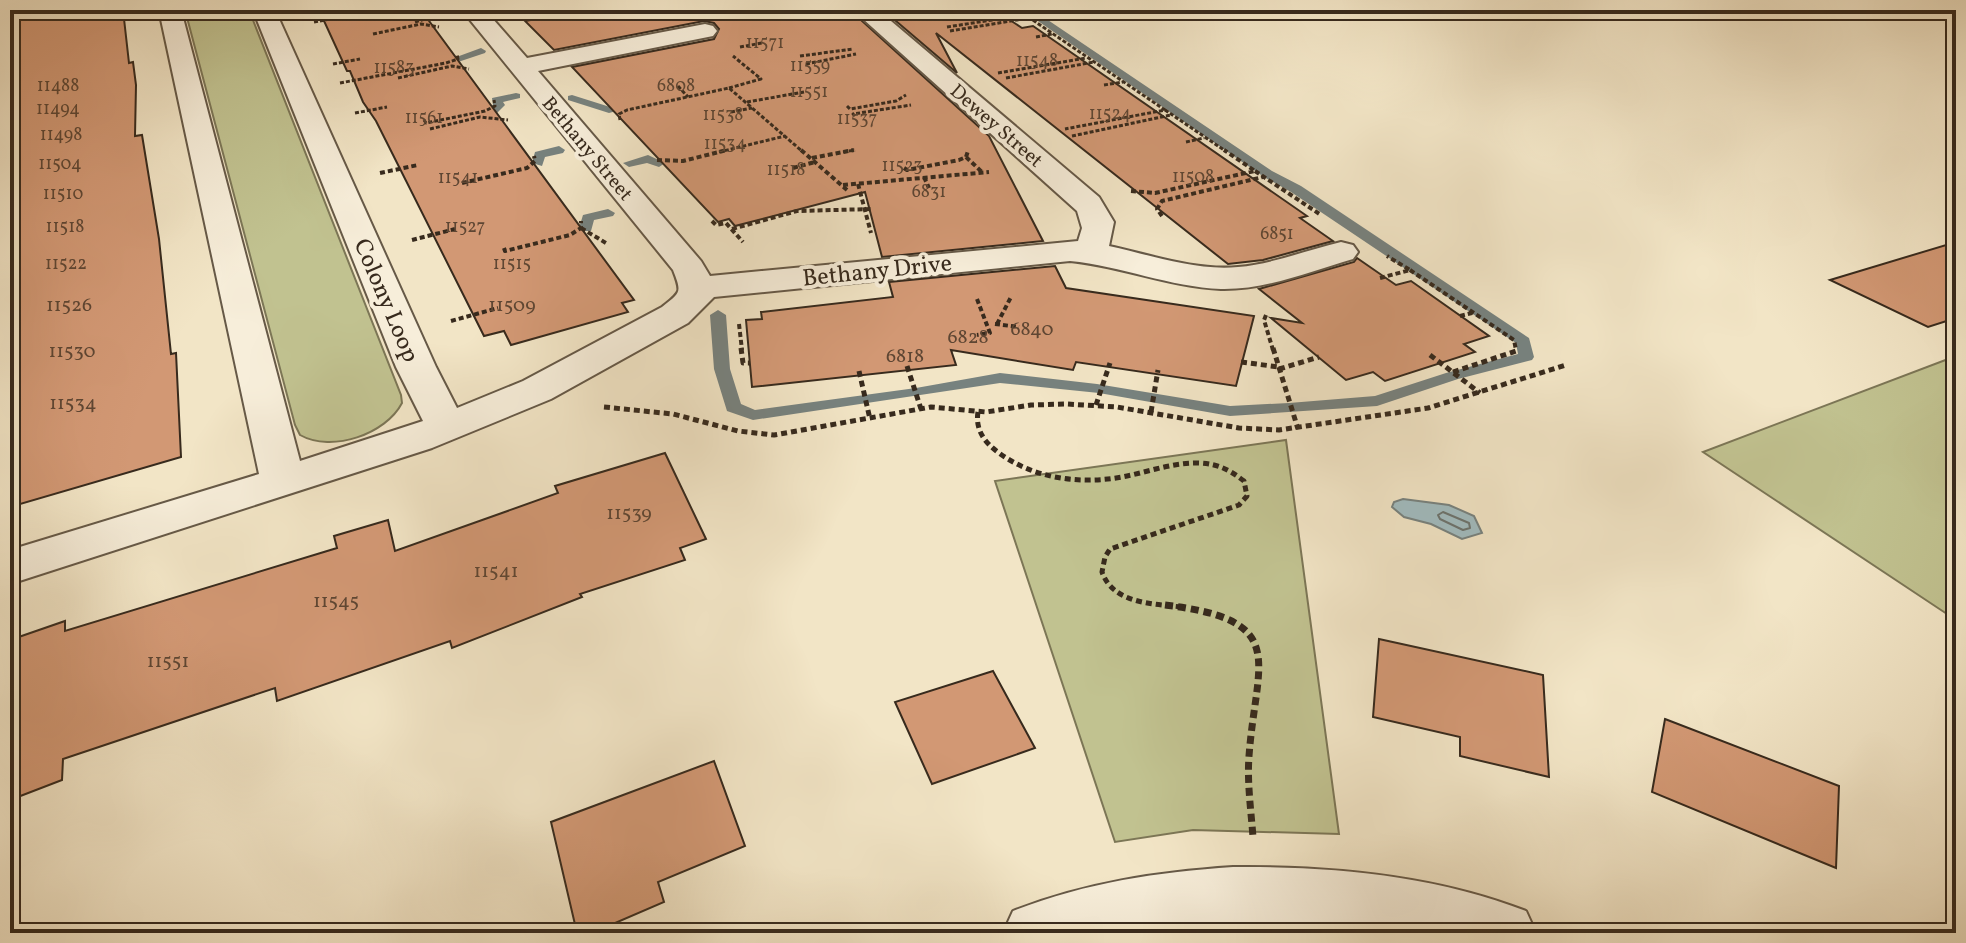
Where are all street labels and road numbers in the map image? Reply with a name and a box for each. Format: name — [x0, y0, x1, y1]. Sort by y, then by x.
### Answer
street label: Dewey Street — [943, 78, 1048, 175]
street label: Bethany Street — [534, 91, 639, 208]
street label: Colony Loop — [344, 234, 426, 368]
street label: Bethany Drive — [801, 247, 954, 297]

